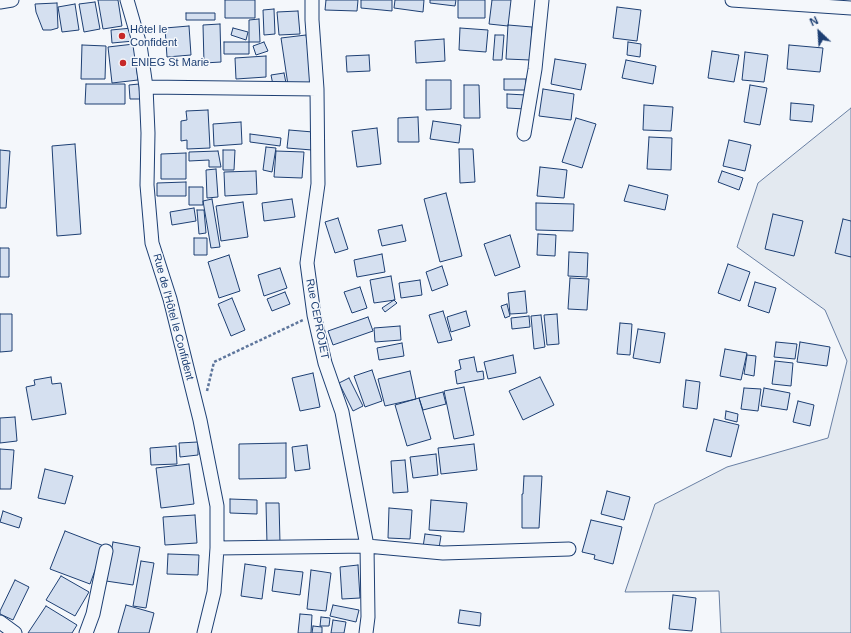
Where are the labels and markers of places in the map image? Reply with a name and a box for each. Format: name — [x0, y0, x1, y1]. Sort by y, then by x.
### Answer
place label: Hôtel le Confident — [130, 23, 177, 49]
marker: Hôtel le Confident — [117, 31, 127, 41]
place label: ENIEG St Marie — [131, 56, 209, 70]
marker: ENIEG St Marie — [118, 58, 128, 68]

